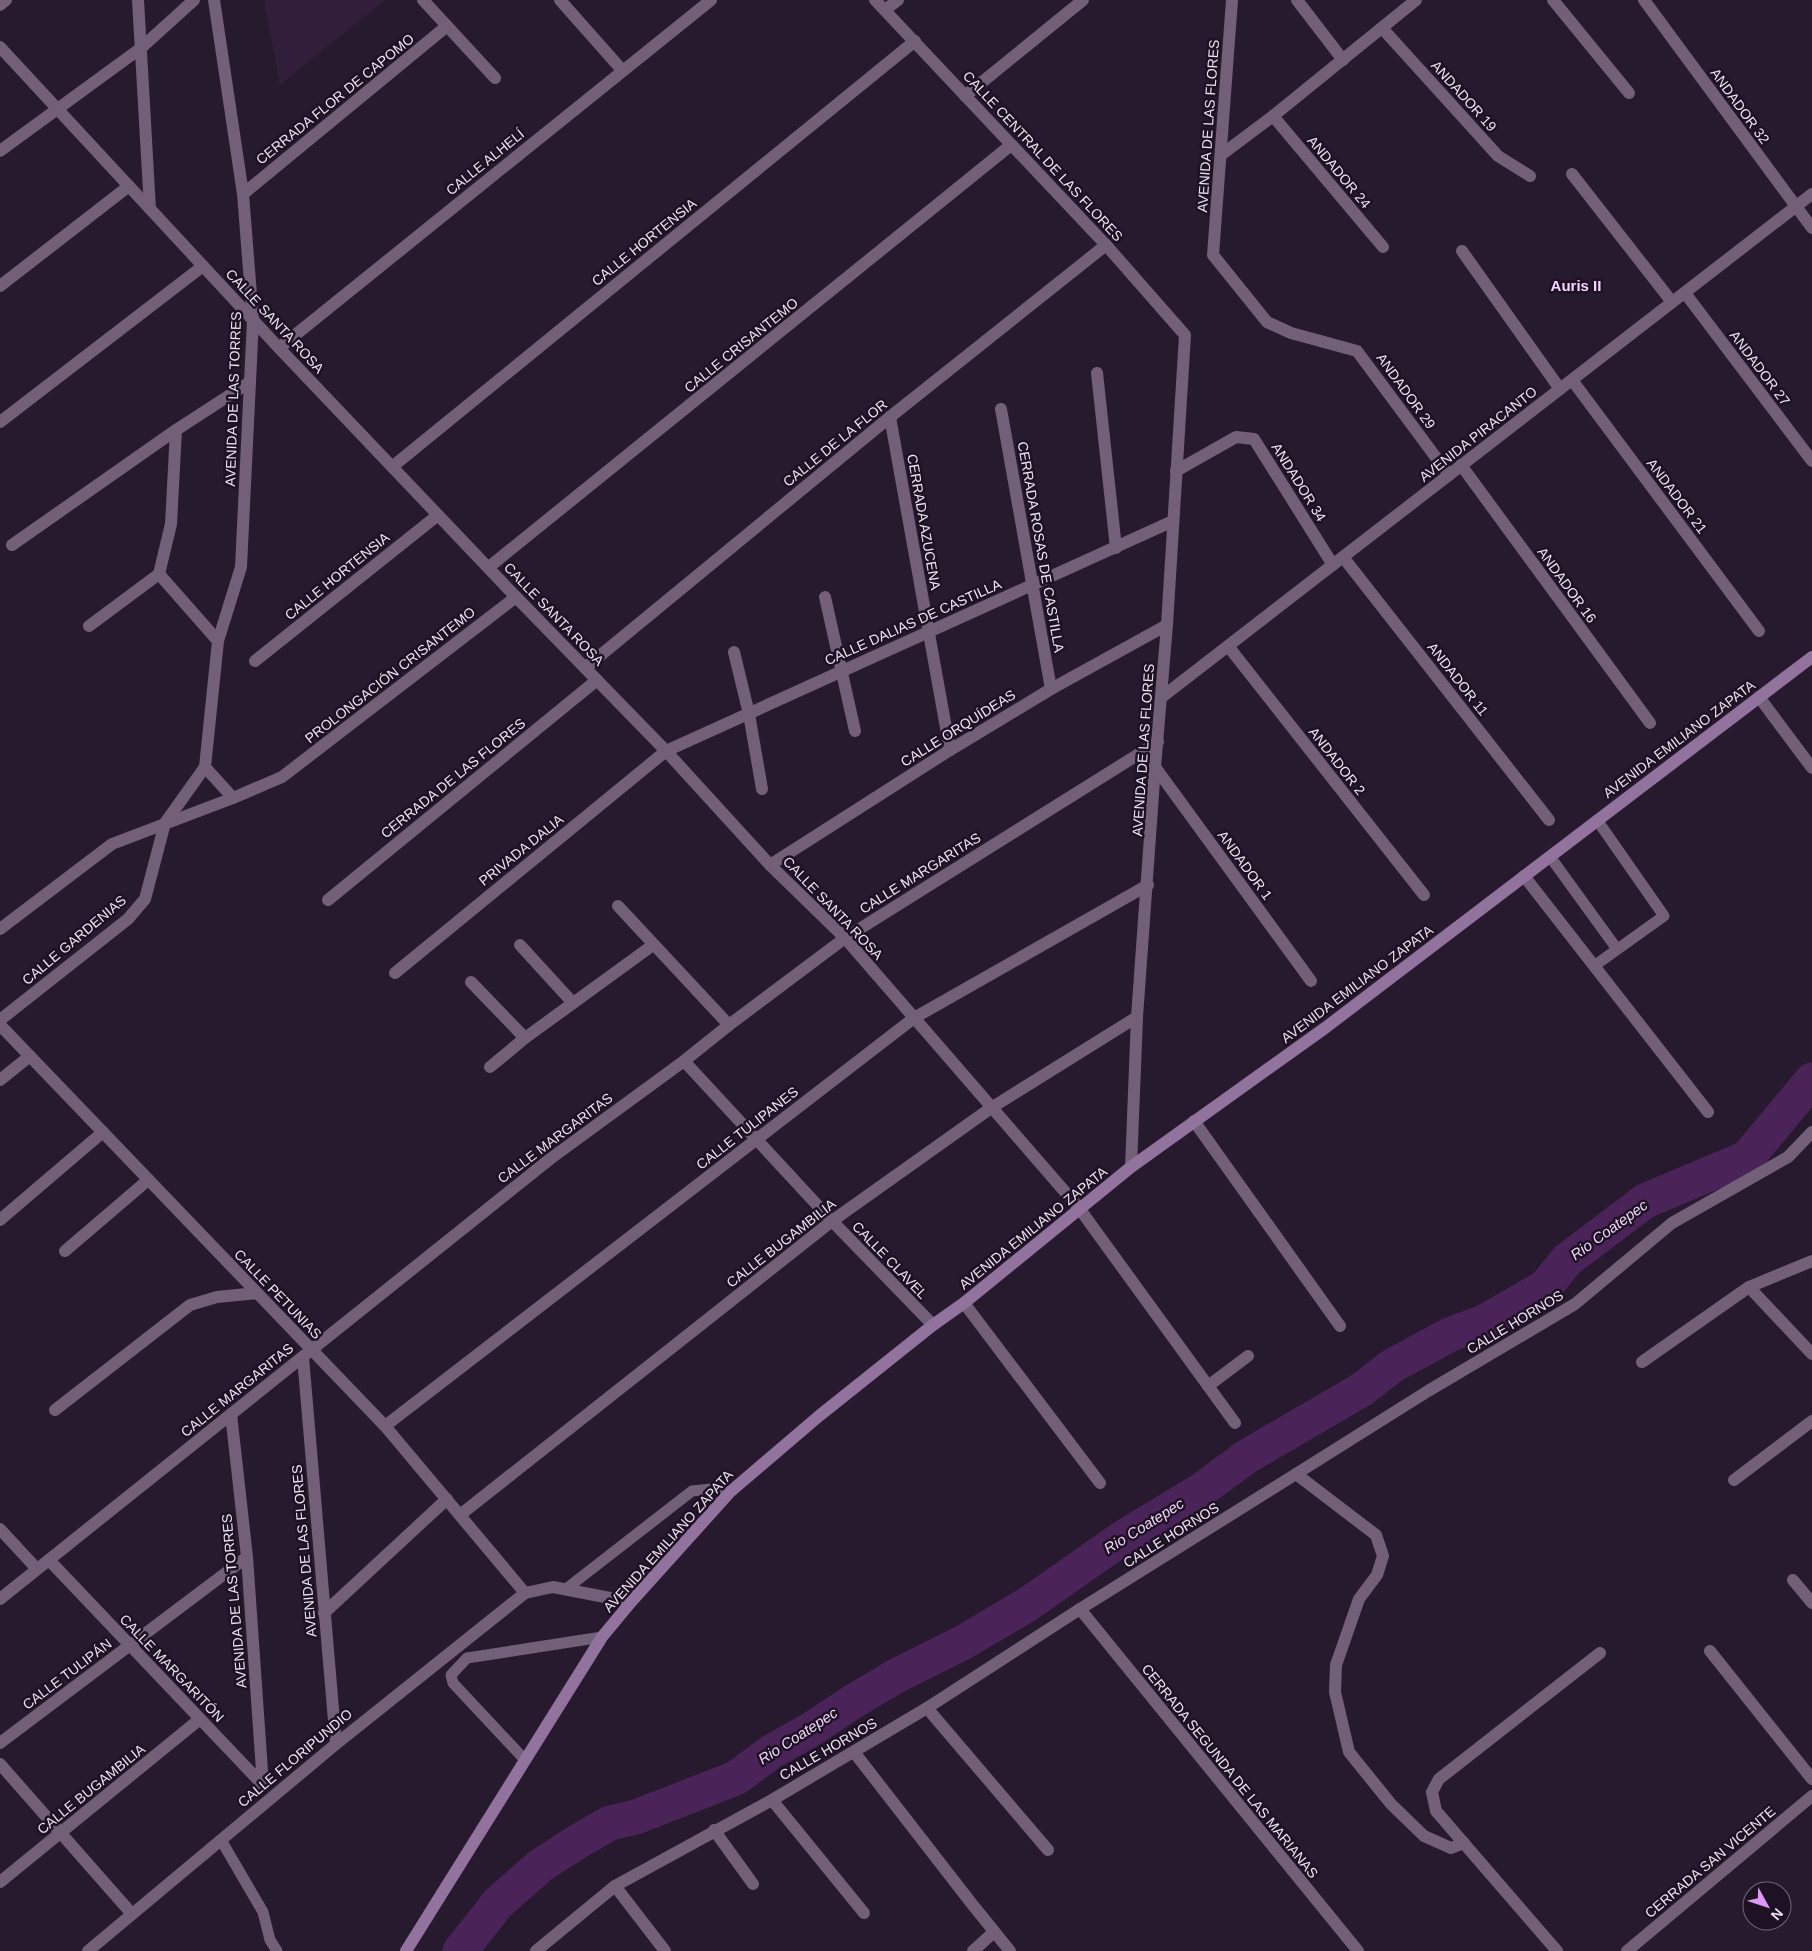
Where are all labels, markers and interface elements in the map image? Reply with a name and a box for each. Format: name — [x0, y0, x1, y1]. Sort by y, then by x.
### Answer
street label: CERRADA FLOR DE CAPOMO — [253, 30, 417, 168]
street label: AVENIDA DE LAS FLORES — [1194, 39, 1222, 213]
street label: ANDADOR 19 — [1428, 57, 1500, 135]
street label: ANDADOR 32 — [1707, 65, 1773, 147]
street label: CALLE CENTRAL DE LAS FLORES — [960, 68, 1126, 244]
street label: CALLE ALHELÍ — [443, 126, 527, 198]
street label: ANDADOR 24 — [1304, 133, 1374, 212]
street label: CALLE HORTENSIA — [589, 195, 700, 289]
street label: CALLE SANTA ROSA — [223, 266, 328, 377]
district label: Auris II — [1551, 277, 1601, 294]
street label: CALLE CRISANTEMO — [681, 294, 801, 396]
street label: AVENIDA DE LAS TORRES — [222, 311, 244, 487]
street label: ANDADOR 27 — [1727, 327, 1793, 409]
street label: ANDADOR 29 — [1373, 350, 1439, 432]
street label: AVENIDA PIRACANTO — [1416, 383, 1540, 485]
street label: CALLE DE LA FLOR — [780, 396, 890, 490]
street label: CERRADA ROSAS DE CASTILLA — [1015, 440, 1068, 654]
street label: ANDADOR 34 — [1269, 440, 1330, 524]
street label: CERRADA AZUCENA — [904, 453, 944, 592]
street label: ANDADOR 21 — [1644, 455, 1710, 537]
street label: CALLE HORTENSIA — [282, 529, 393, 623]
street label: ANDADOR 16 — [1534, 544, 1600, 626]
street label: CALLE SANTA ROSA — [501, 559, 608, 669]
street label: CALLE DALIAS DE CASTILLA — [822, 575, 1004, 668]
street label: PROLONGACIÓN CRISANTEMO — [302, 604, 478, 746]
street label: ANDADOR 11 — [1424, 639, 1492, 719]
street label: AVENIDA DE LAS FLORES — [1129, 663, 1157, 837]
street label: AVENIDA EMILIANO ZAPATA — [1600, 676, 1758, 801]
street label: CALLE ORQUÍDEAS — [898, 686, 1018, 770]
street label: CERRADA DE LAS FLORES — [378, 715, 528, 841]
street label: ANDADOR 2 — [1306, 724, 1369, 798]
street label: PRIVADA DALIA — [476, 811, 567, 889]
street label: ANDADOR 1 — [1215, 827, 1276, 903]
street label: CALLE MARGARITAS — [856, 829, 984, 917]
street label: CALLE SANTA ROSA — [780, 853, 887, 963]
street label: CALLE GARDENIAS — [19, 892, 129, 988]
street label: AVENIDA EMILIANO ZAPATA — [1278, 921, 1436, 1046]
street label: CALLE TULIPANES — [693, 1083, 801, 1173]
street label: CALLE MARGARITAS — [494, 1090, 616, 1186]
street label: AVENIDA EMILIANO ZAPATA — [956, 1163, 1111, 1293]
street label: CALLE BUGAMBILIA — [723, 1195, 839, 1291]
water label: Rio Coatepec — [1567, 1196, 1651, 1263]
street label: CALLE CLAVEL — [849, 1218, 931, 1302]
street label: CALLE PETUNIAS — [231, 1246, 325, 1342]
street label: CALLE HORNOS — [1464, 1287, 1566, 1357]
street label: CALLE MARGARITAS — [178, 1340, 296, 1440]
street label: AVENIDA DE LAS FLORES — [288, 1464, 320, 1638]
street label: AVENIDA EMILIANO ZAPATA — [600, 1466, 737, 1615]
water label: Rio Coatepec — [1101, 1494, 1187, 1557]
street label: CALLE HORNOS — [1120, 1499, 1222, 1571]
street label: AVENIDA DE LAS TORRES — [218, 1513, 250, 1689]
street label: CALLE MARGARITÓN — [117, 1611, 227, 1725]
street label: CALLE TULIPÁN — [19, 1635, 115, 1713]
street label: CERRADA SEGUNDA DE LAS MARIANAS — [1139, 1661, 1321, 1881]
water label: Rio Coatepec — [755, 1703, 841, 1767]
street label: CALLE FLORIPUNDIO — [235, 1706, 355, 1810]
street label: CALLE HORNOS — [776, 1715, 880, 1783]
street label: CALLE BUGAMBILIA — [34, 1740, 149, 1837]
street label: CERRADA SAN VICENTE — [1641, 1802, 1779, 1922]
north arrow — [1742, 1881, 1792, 1931]

